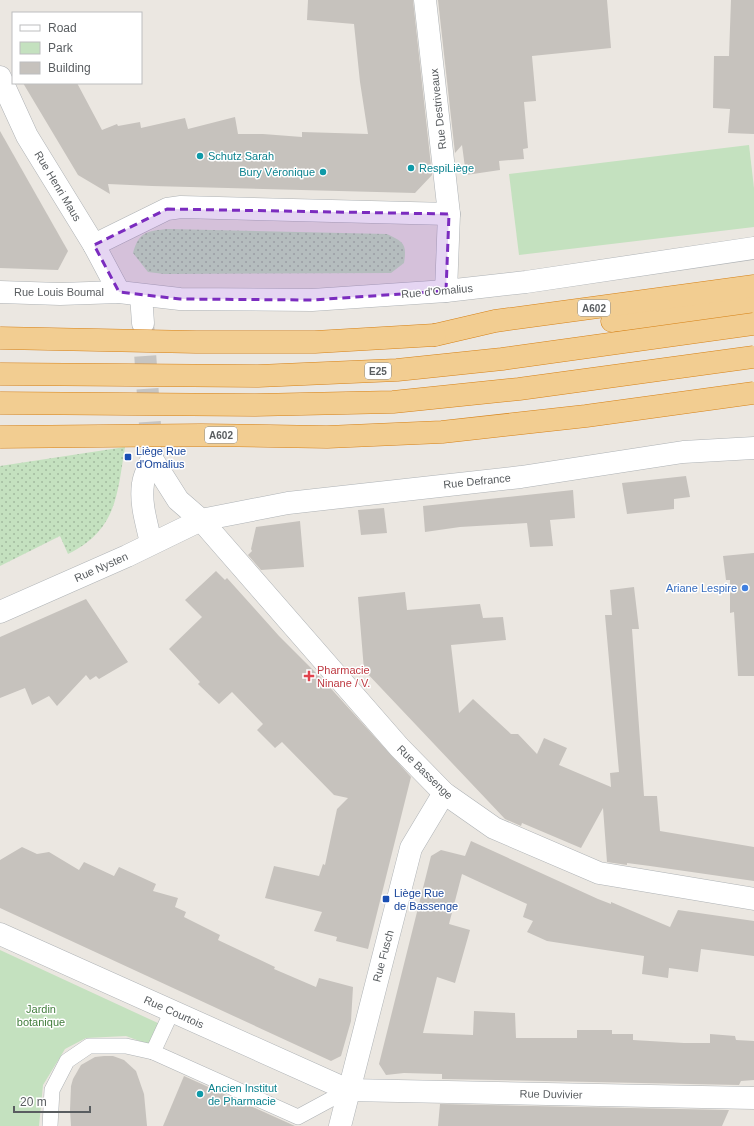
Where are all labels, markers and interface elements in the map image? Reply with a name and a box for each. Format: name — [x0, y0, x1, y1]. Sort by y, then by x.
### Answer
legend — [12, 12, 142, 84]
text: Road — [48, 21, 77, 35]
text: Park — [48, 41, 74, 55]
text: Building — [48, 61, 91, 75]
street label: Rue Destriveaux — [428, 67, 448, 150]
street label: Rue Henri Maus — [32, 149, 84, 224]
place label: Schutz Sarah — [208, 150, 274, 162]
marker: Schutz Sarah — [195, 151, 205, 161]
place label: RespiLiège — [419, 162, 474, 174]
marker: RespiLiège — [406, 163, 416, 173]
place label: Bury Véronique — [239, 166, 315, 178]
marker: Bury Véronique — [318, 167, 328, 177]
street label: Rue d'Omalius — [401, 282, 474, 300]
street label: Rue Louis Boumal — [14, 286, 104, 298]
road number: A602 — [578, 300, 610, 316]
road number: E25 — [365, 363, 391, 379]
road number: A602 — [205, 427, 237, 443]
place label: Liège Rue d'Omalius — [136, 445, 186, 470]
marker: Liège Rue d'Omalius — [123, 452, 133, 462]
street label: Rue Defrance — [443, 471, 511, 491]
street label: Rue Nysten — [72, 550, 130, 584]
place label: Ariane Lespire — [666, 582, 737, 594]
marker: Ariane Lespire — [740, 583, 750, 593]
place label: Pharmacie Ninane / V. — [317, 664, 370, 689]
marker: Pharmacie Ninane / V. — [304, 671, 314, 681]
street label: Rue Bassenge — [395, 743, 455, 801]
place label: Liège Rue de Bassenge — [394, 887, 458, 912]
marker: Liège Rue de Bassenge — [381, 894, 391, 904]
street label: Rue Fusch — [370, 929, 396, 983]
street label: Rue Courtois — [142, 993, 206, 1031]
park label: Jardin botanique — [17, 1003, 65, 1028]
place label: Ancien Institut de Pharmacie — [208, 1082, 277, 1107]
street label: Rue Duvivier — [519, 1087, 583, 1101]
scale bar — [14, 1088, 90, 1114]
marker: Ancien Institut de Pharmacie — [195, 1089, 205, 1099]
text: 20 m — [20, 1095, 47, 1109]

